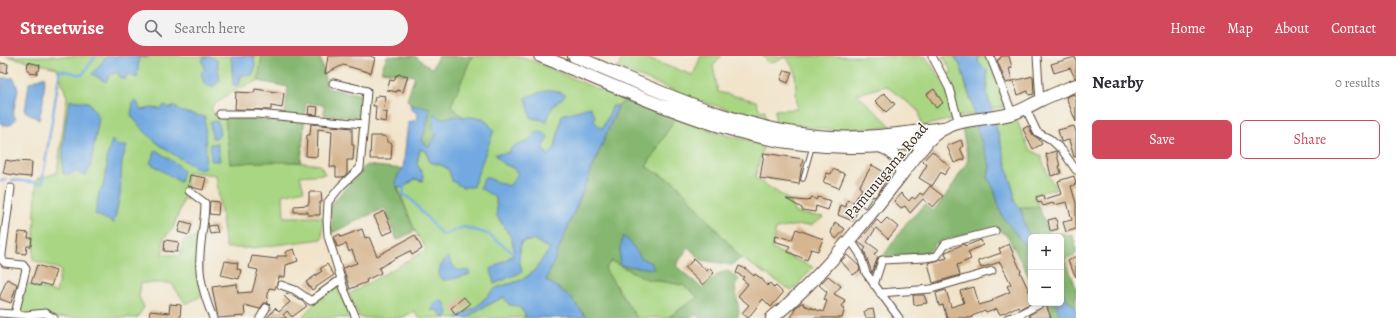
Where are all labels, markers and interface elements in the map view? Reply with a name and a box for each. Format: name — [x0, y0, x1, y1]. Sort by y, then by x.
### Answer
search box — [128, 10, 408, 46]
text: Streetwise — [20, 15, 104, 41]
icon: search — [142, 17, 164, 39]
text: Search here — [174, 18, 245, 38]
text: Home — [1170, 19, 1205, 38]
text: Map — [1227, 19, 1253, 38]
text: About — [1275, 19, 1309, 38]
text: Contact — [1331, 19, 1376, 38]
text: Nearby — [1092, 71, 1143, 94]
text: 0 results — [1335, 74, 1380, 91]
street label: Pamunugama Road — [840, 118, 933, 223]
button: Save — [1092, 120, 1232, 159]
button: Share — [1240, 120, 1380, 159]
map controls — [1028, 234, 1064, 306]
button: + — [1028, 234, 1064, 270]
button: − — [1028, 270, 1064, 306]

